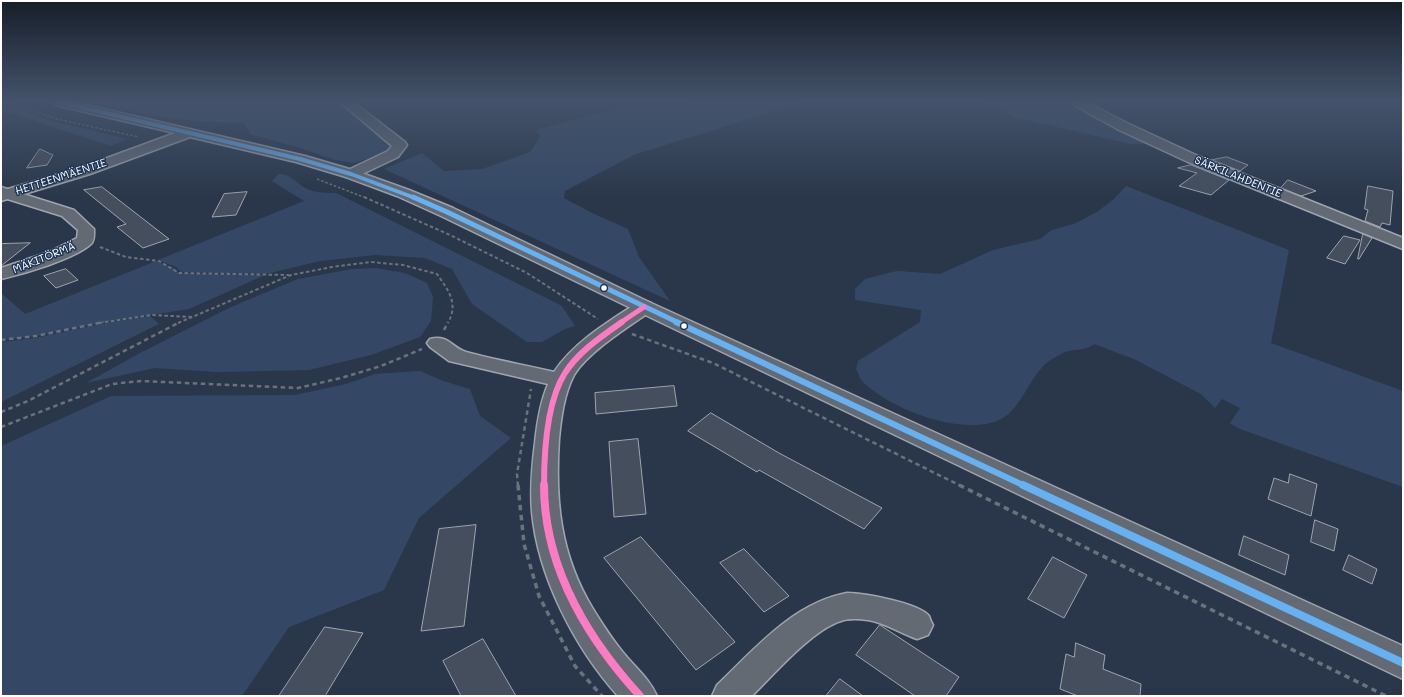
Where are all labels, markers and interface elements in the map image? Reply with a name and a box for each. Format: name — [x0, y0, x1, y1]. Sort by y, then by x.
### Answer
street label: SÄRKILAHDENTIE — [1192, 153, 1284, 201]
street label: HETTEENMÄENTIE — [14, 156, 108, 198]
street label: MÄKITÖRMÄ — [11, 239, 77, 277]
unlabelled marker — [599, 283, 609, 293]
unlabelled marker — [679, 321, 689, 331]

